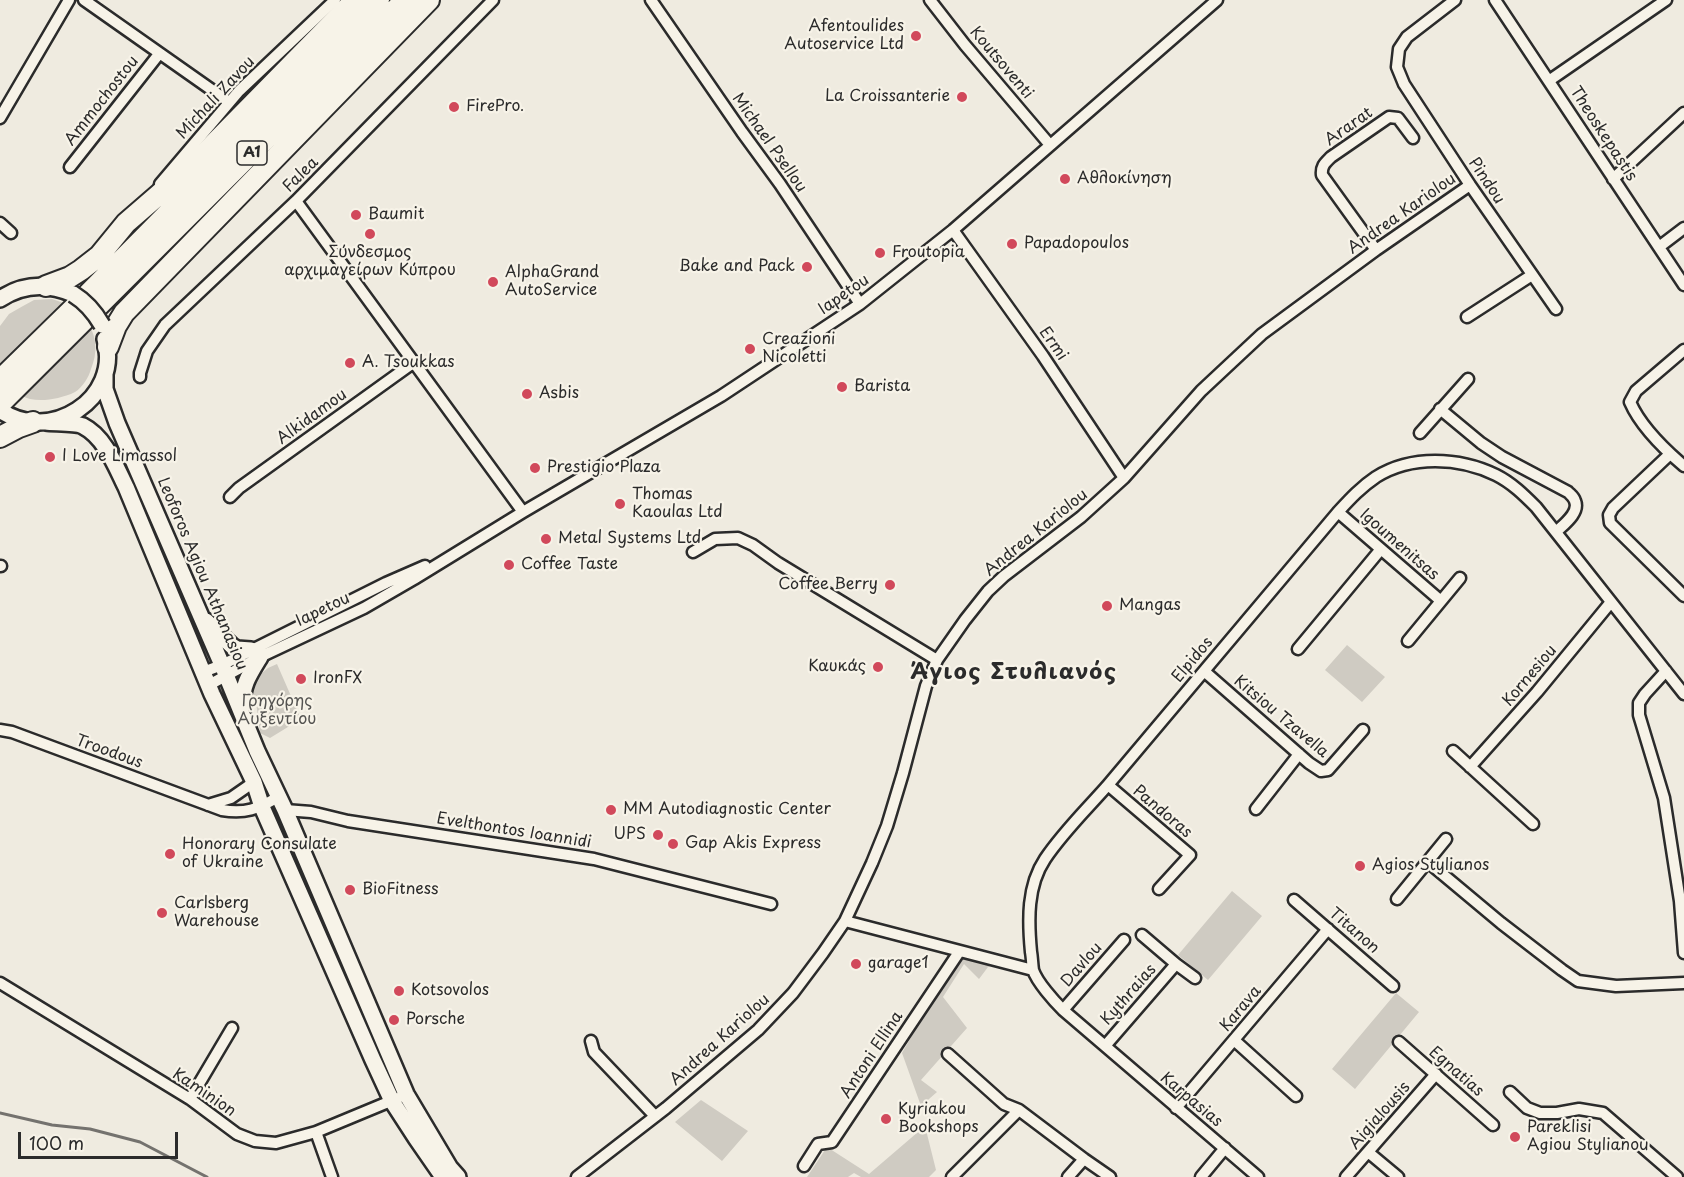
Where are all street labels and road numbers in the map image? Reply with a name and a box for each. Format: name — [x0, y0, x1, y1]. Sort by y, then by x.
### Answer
street label: Koutsoventi — [965, 23, 1037, 103]
street label: Ammochostou — [61, 52, 143, 150]
street label: Michali Zavou — [173, 53, 259, 143]
street label: Theoskepastis — [1565, 83, 1641, 185]
street label: Michael Psellou — [728, 90, 810, 196]
street label: Ararat — [1321, 104, 1377, 150]
road number: A1 — [237, 141, 267, 165]
street label: Falea — [279, 153, 323, 197]
street label: Pindou — [1464, 154, 1508, 208]
street label: Andrea Kariolou — [1344, 170, 1460, 258]
street label: Iapetou — [815, 271, 873, 319]
street label: Ermi — [1035, 323, 1071, 365]
street label: Alkidamou — [273, 385, 351, 449]
street label: Leoforos Agiou Athanasiou — [153, 475, 251, 673]
street label: Andrea Kariolou — [980, 485, 1092, 581]
street label: Igoumenitsas — [1356, 505, 1442, 585]
street label: Iapetou — [293, 589, 353, 631]
street label: Elpidos — [1169, 633, 1217, 687]
street label: Kornesiou — [1499, 641, 1561, 711]
street label: Kitsiou Tzavella — [1230, 672, 1332, 762]
street label: Troodous — [73, 731, 145, 773]
street label: Pandoras — [1128, 782, 1196, 842]
street label: Evelthontos Ioannidi — [435, 809, 593, 853]
street label: Titanon — [1325, 904, 1383, 958]
street label: Davlou — [1058, 939, 1106, 991]
street label: Kythraias — [1097, 961, 1161, 1029]
street label: Karava — [1216, 982, 1266, 1036]
street label: Andrea Kariolou — [666, 990, 774, 1090]
street label: Antoni Ellina — [837, 1008, 907, 1102]
street label: Egnatias — [1425, 1043, 1487, 1101]
street label: Kaminion — [169, 1065, 239, 1121]
street label: Karpasias — [1156, 1068, 1226, 1132]
street label: Aigialousis — [1345, 1078, 1415, 1154]

